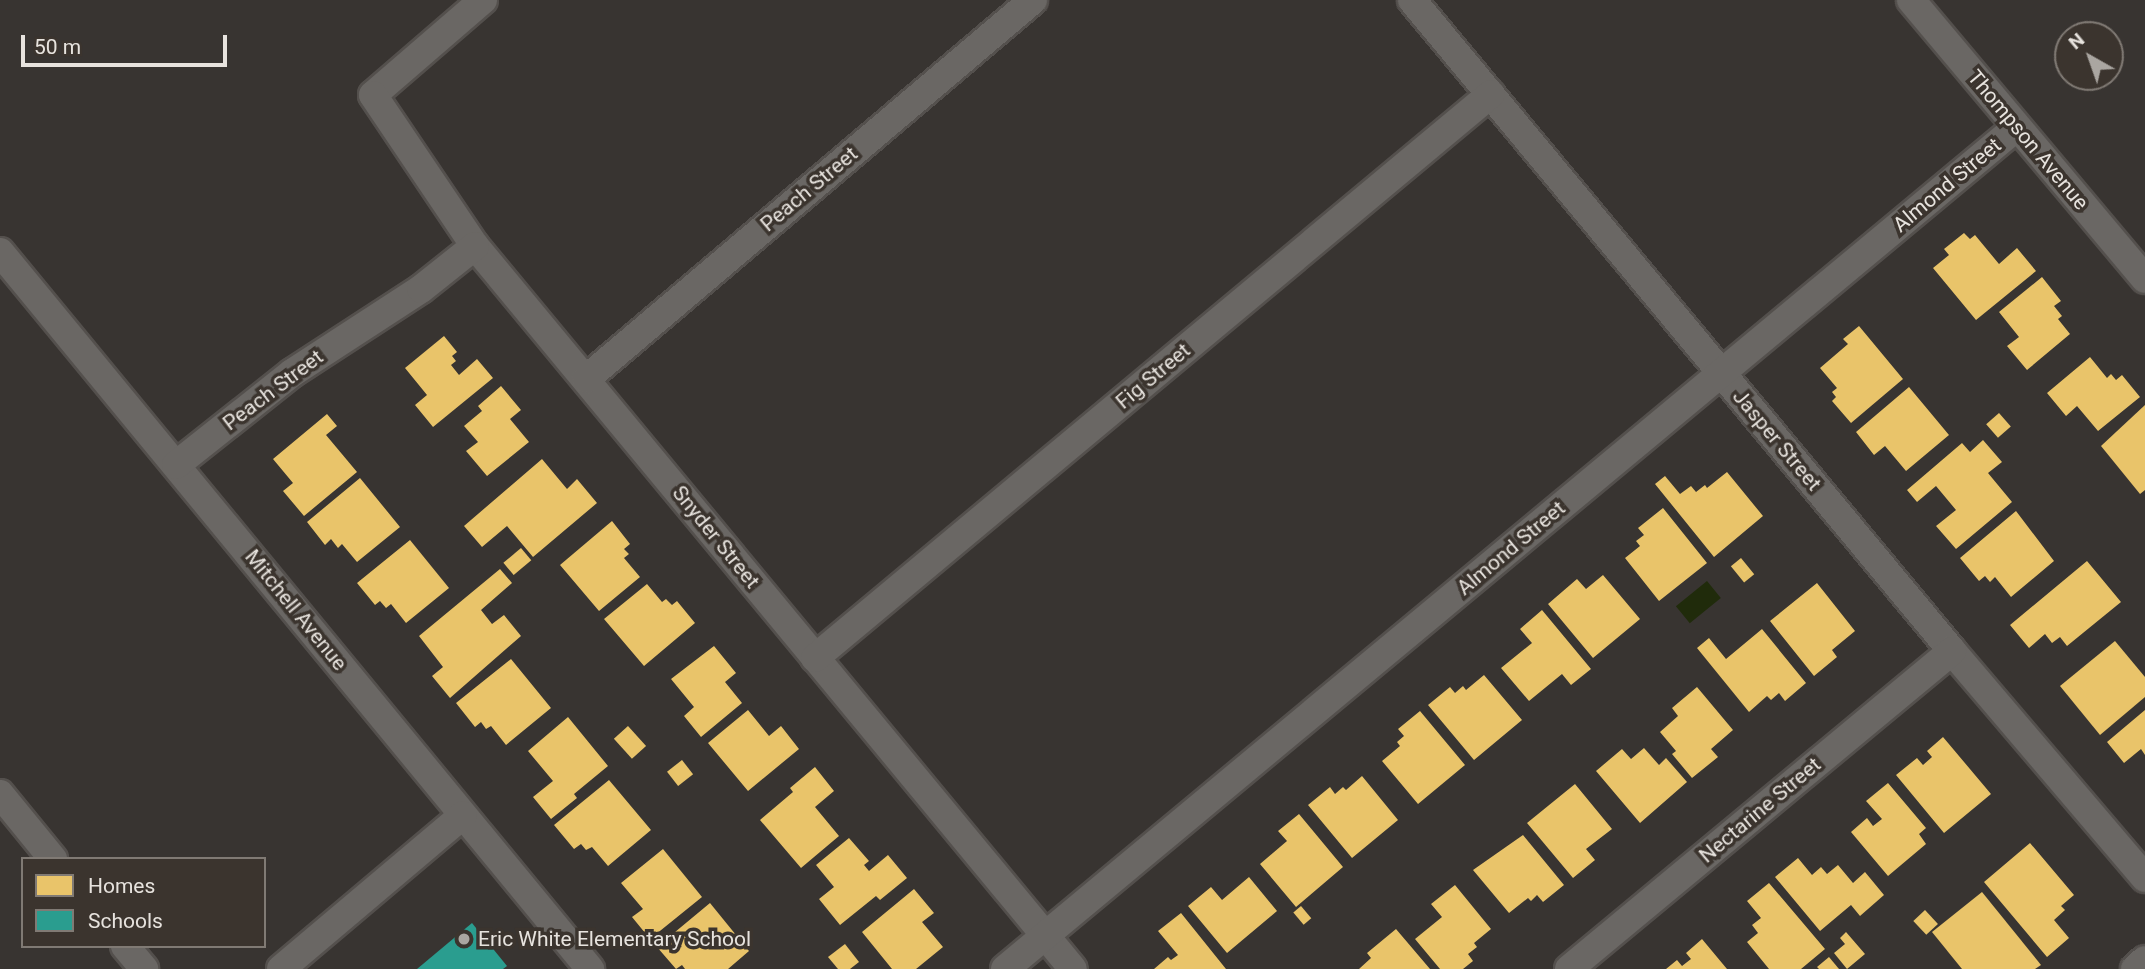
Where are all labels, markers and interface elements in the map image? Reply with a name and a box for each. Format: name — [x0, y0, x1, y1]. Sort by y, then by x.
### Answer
scale bar — [24, 21, 231, 65]
north arrow — [2054, 21, 2124, 91]
text: N — [2064, 28, 2089, 54]
text: 50 m — [34, 35, 81, 59]
street label: Thompson Avenue — [1962, 65, 2094, 215]
street label: Almond Street — [1888, 133, 2006, 237]
street label: Peach Street — [755, 141, 863, 237]
street label: Fig Street — [1111, 338, 1195, 414]
street label: Peach Street — [218, 344, 328, 436]
street label: Jasper Street — [1727, 384, 1827, 496]
street label: Snyder Street — [667, 481, 765, 593]
street label: Almond Street — [1452, 496, 1570, 600]
street label: Mitchell Avenue — [240, 545, 352, 675]
street label: Nectarine Street — [1694, 752, 1826, 868]
legend — [21, 857, 266, 948]
text: Homes — [88, 874, 155, 898]
text: Schools — [88, 909, 163, 933]
place label: Eric White Elementary School — [478, 926, 751, 952]
marker: Eric White Elementary School — [456, 931, 472, 947]

